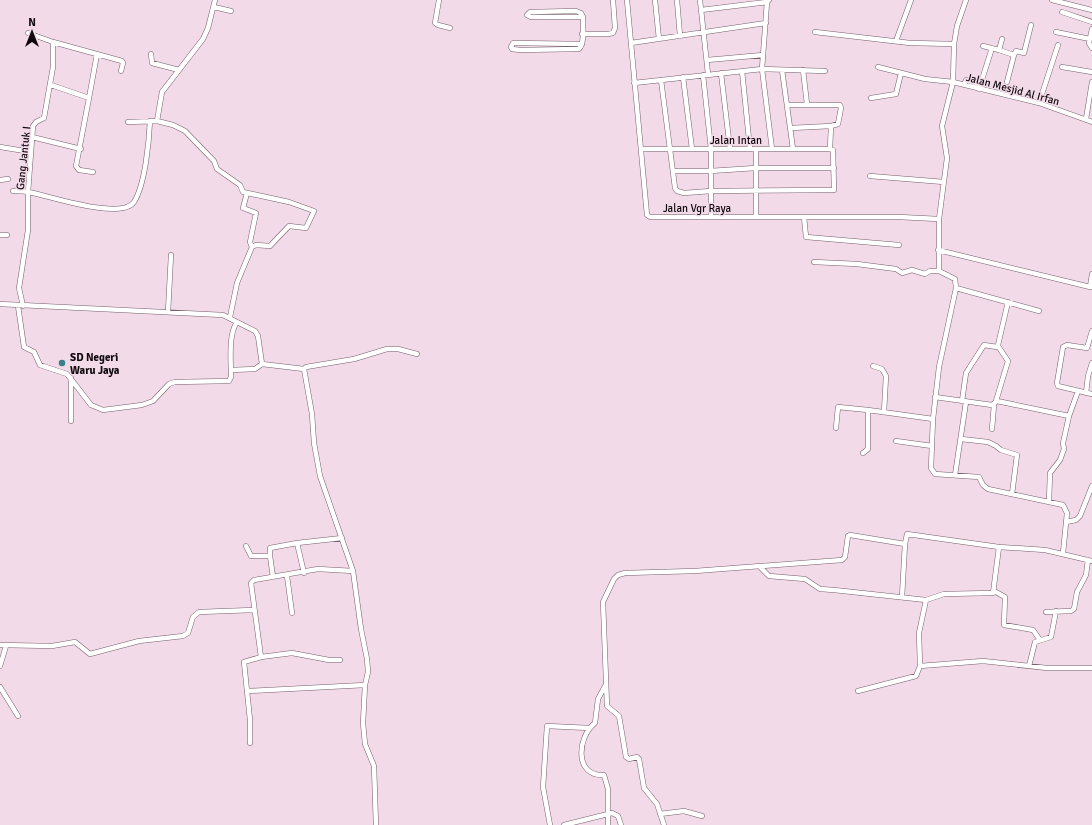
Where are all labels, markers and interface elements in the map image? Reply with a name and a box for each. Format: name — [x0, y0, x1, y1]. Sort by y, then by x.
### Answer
north arrow — [12, 12, 52, 52]
text: N — [28, 16, 36, 29]
street label: Jalan Mesjid Al Irfan — [965, 71, 1061, 108]
street label: Gang Jantuk I — [14, 125, 33, 191]
street label: Jalan Intan — [710, 134, 762, 147]
street label: Jalan Vgr Raya — [663, 202, 731, 215]
place label: SD Negeri Waru Jaya — [70, 351, 120, 377]
marker: SD Negeri Waru Jaya — [57, 358, 67, 368]

